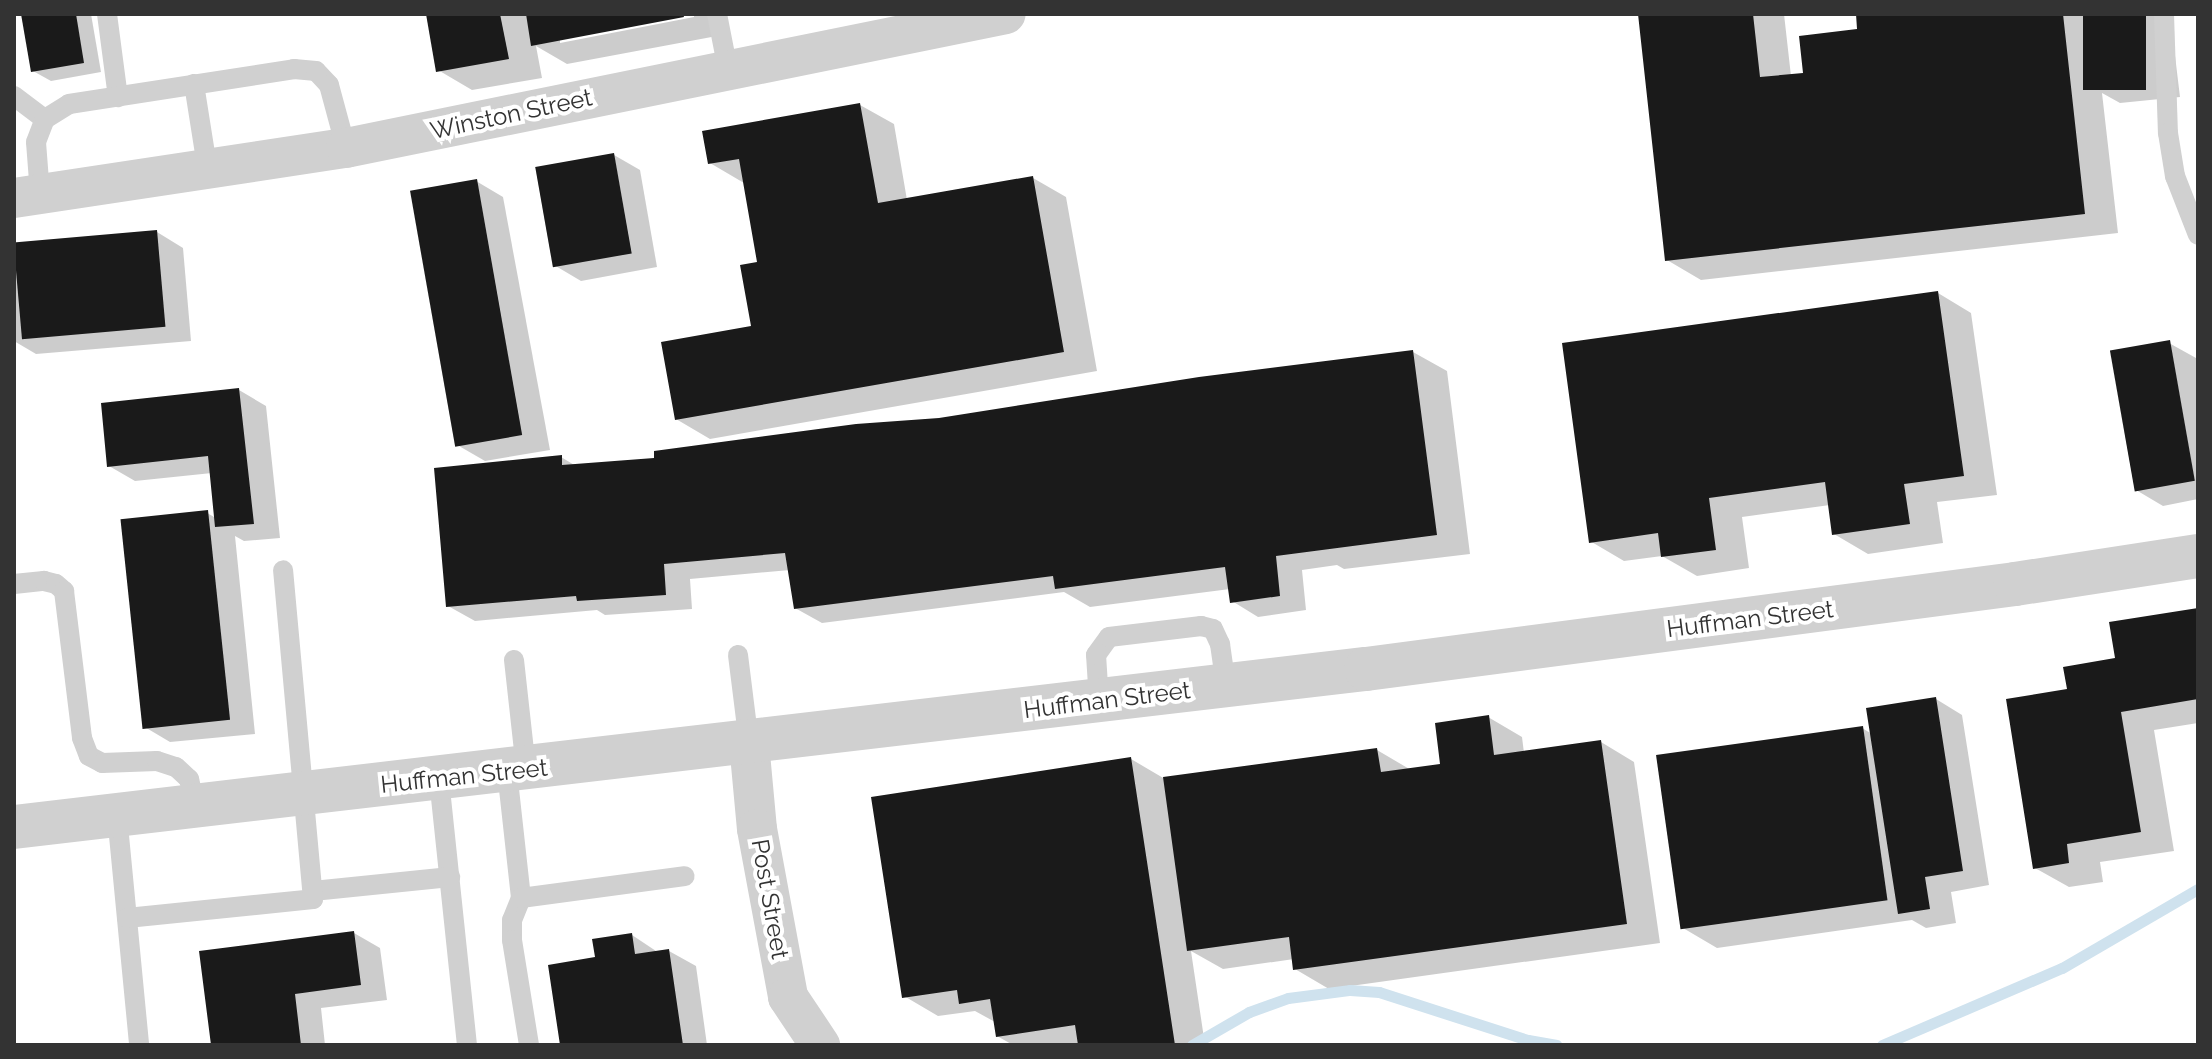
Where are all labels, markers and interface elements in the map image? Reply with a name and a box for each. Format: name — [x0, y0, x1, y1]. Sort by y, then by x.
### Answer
street label: Winston Street — [427, 83, 595, 145]
street label: Huffman Street — [1665, 594, 1835, 644]
street label: Huffman Street — [1022, 675, 1192, 725]
street label: Huffman Street — [379, 753, 549, 799]
street label: Post Street — [745, 837, 795, 961]

